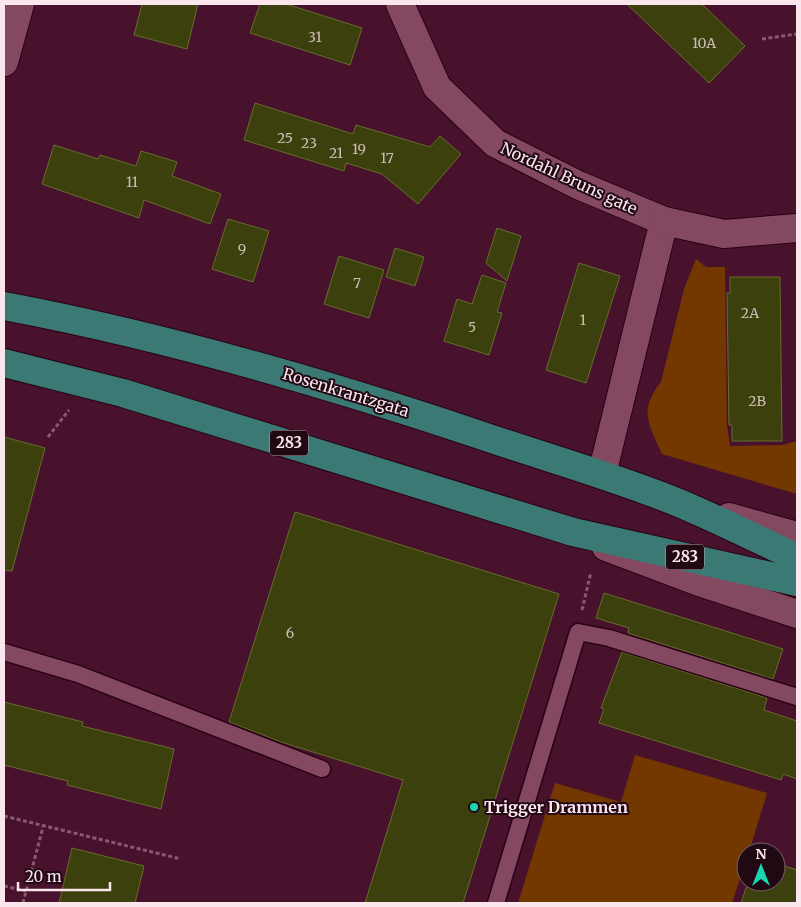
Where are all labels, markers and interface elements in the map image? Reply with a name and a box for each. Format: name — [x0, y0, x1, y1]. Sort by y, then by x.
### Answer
house number: 31 — [308, 28, 322, 46]
house number: 10A — [692, 34, 716, 52]
house number: 25 — [277, 129, 293, 147]
house number: 23 — [301, 134, 317, 152]
street label: Nordahl Bruns gate — [498, 138, 640, 218]
house number: 19 — [352, 140, 366, 158]
house number: 21 — [329, 144, 343, 162]
house number: 17 — [380, 149, 394, 167]
house number: 11 — [126, 173, 138, 191]
house number: 9 — [238, 240, 246, 258]
house number: 7 — [353, 274, 361, 292]
house number: 2A — [741, 304, 759, 322]
house number: 1 — [580, 311, 586, 329]
house number: 5 — [468, 318, 476, 336]
street label: Rosenkrantzgata — [280, 363, 412, 421]
house number: 2B — [748, 392, 766, 410]
road number: 283 — [270, 430, 308, 456]
road number: 283 — [666, 544, 704, 570]
house number: 6 — [286, 624, 294, 642]
place label: Trigger Drammen — [484, 797, 628, 817]
marker: Trigger Drammen — [468, 801, 480, 813]
north arrow — [736, 842, 786, 892]
text: N — [755, 845, 767, 863]
scale bar — [18, 860, 110, 892]
text: 20 m — [25, 867, 62, 886]

